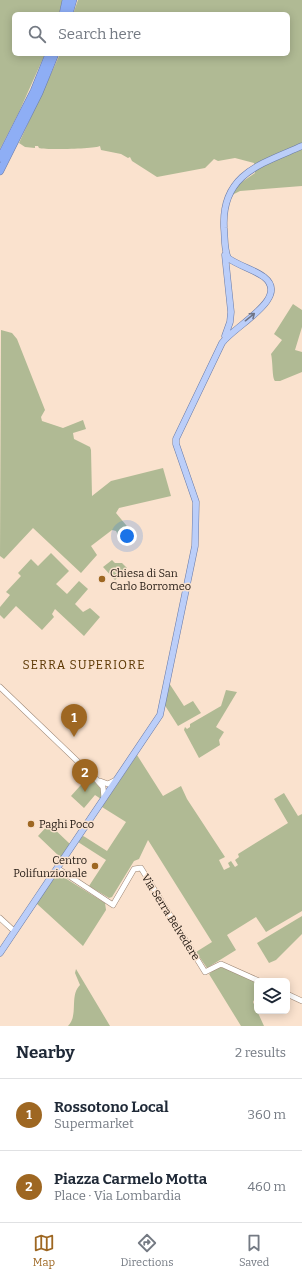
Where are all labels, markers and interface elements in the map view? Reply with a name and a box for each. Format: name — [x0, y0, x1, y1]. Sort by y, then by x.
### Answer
search box — [12, 12, 290, 56]
icon: search — [26, 23, 48, 45]
text: Search here — [58, 25, 141, 43]
one-way arrow — [245, 312, 256, 321]
your location — [117, 526, 137, 546]
place label: Chiesa di San Carlo Borromeo — [110, 567, 191, 593]
marker: Chiesa di San Carlo Borromeo — [97, 574, 107, 584]
district label: SERRA SUPERIORE — [23, 658, 145, 672]
pin: 1 — [61, 704, 87, 737]
pin: 2 — [72, 759, 98, 792]
place label: Paghi Poco — [39, 818, 94, 831]
marker: Paghi Poco — [26, 819, 36, 829]
place label: Centro Polifunzionale — [13, 854, 87, 880]
marker: Centro Polifunzionale — [90, 861, 100, 871]
street label: Via Serra Belvedere — [139, 872, 202, 963]
map controls — [254, 978, 290, 1014]
button: layers — [254, 978, 290, 1014]
text: Nearby — [16, 1042, 75, 1063]
text: 2 results — [235, 1045, 286, 1060]
text: Rossotono Local — [54, 1098, 169, 1116]
text: 1 — [26, 1107, 32, 1122]
text: 360 m — [248, 1107, 286, 1122]
text: Supermarket — [54, 1116, 134, 1131]
text: Piazza Carmelo Motta — [54, 1170, 207, 1188]
text: 2 — [25, 1179, 33, 1194]
text: 460 m — [247, 1179, 286, 1194]
text: Place · Via Lombardia — [54, 1188, 181, 1203]
tab: Map — [33, 1232, 55, 1269]
tab: Directions — [121, 1232, 173, 1269]
tab: Saved — [239, 1232, 269, 1269]

